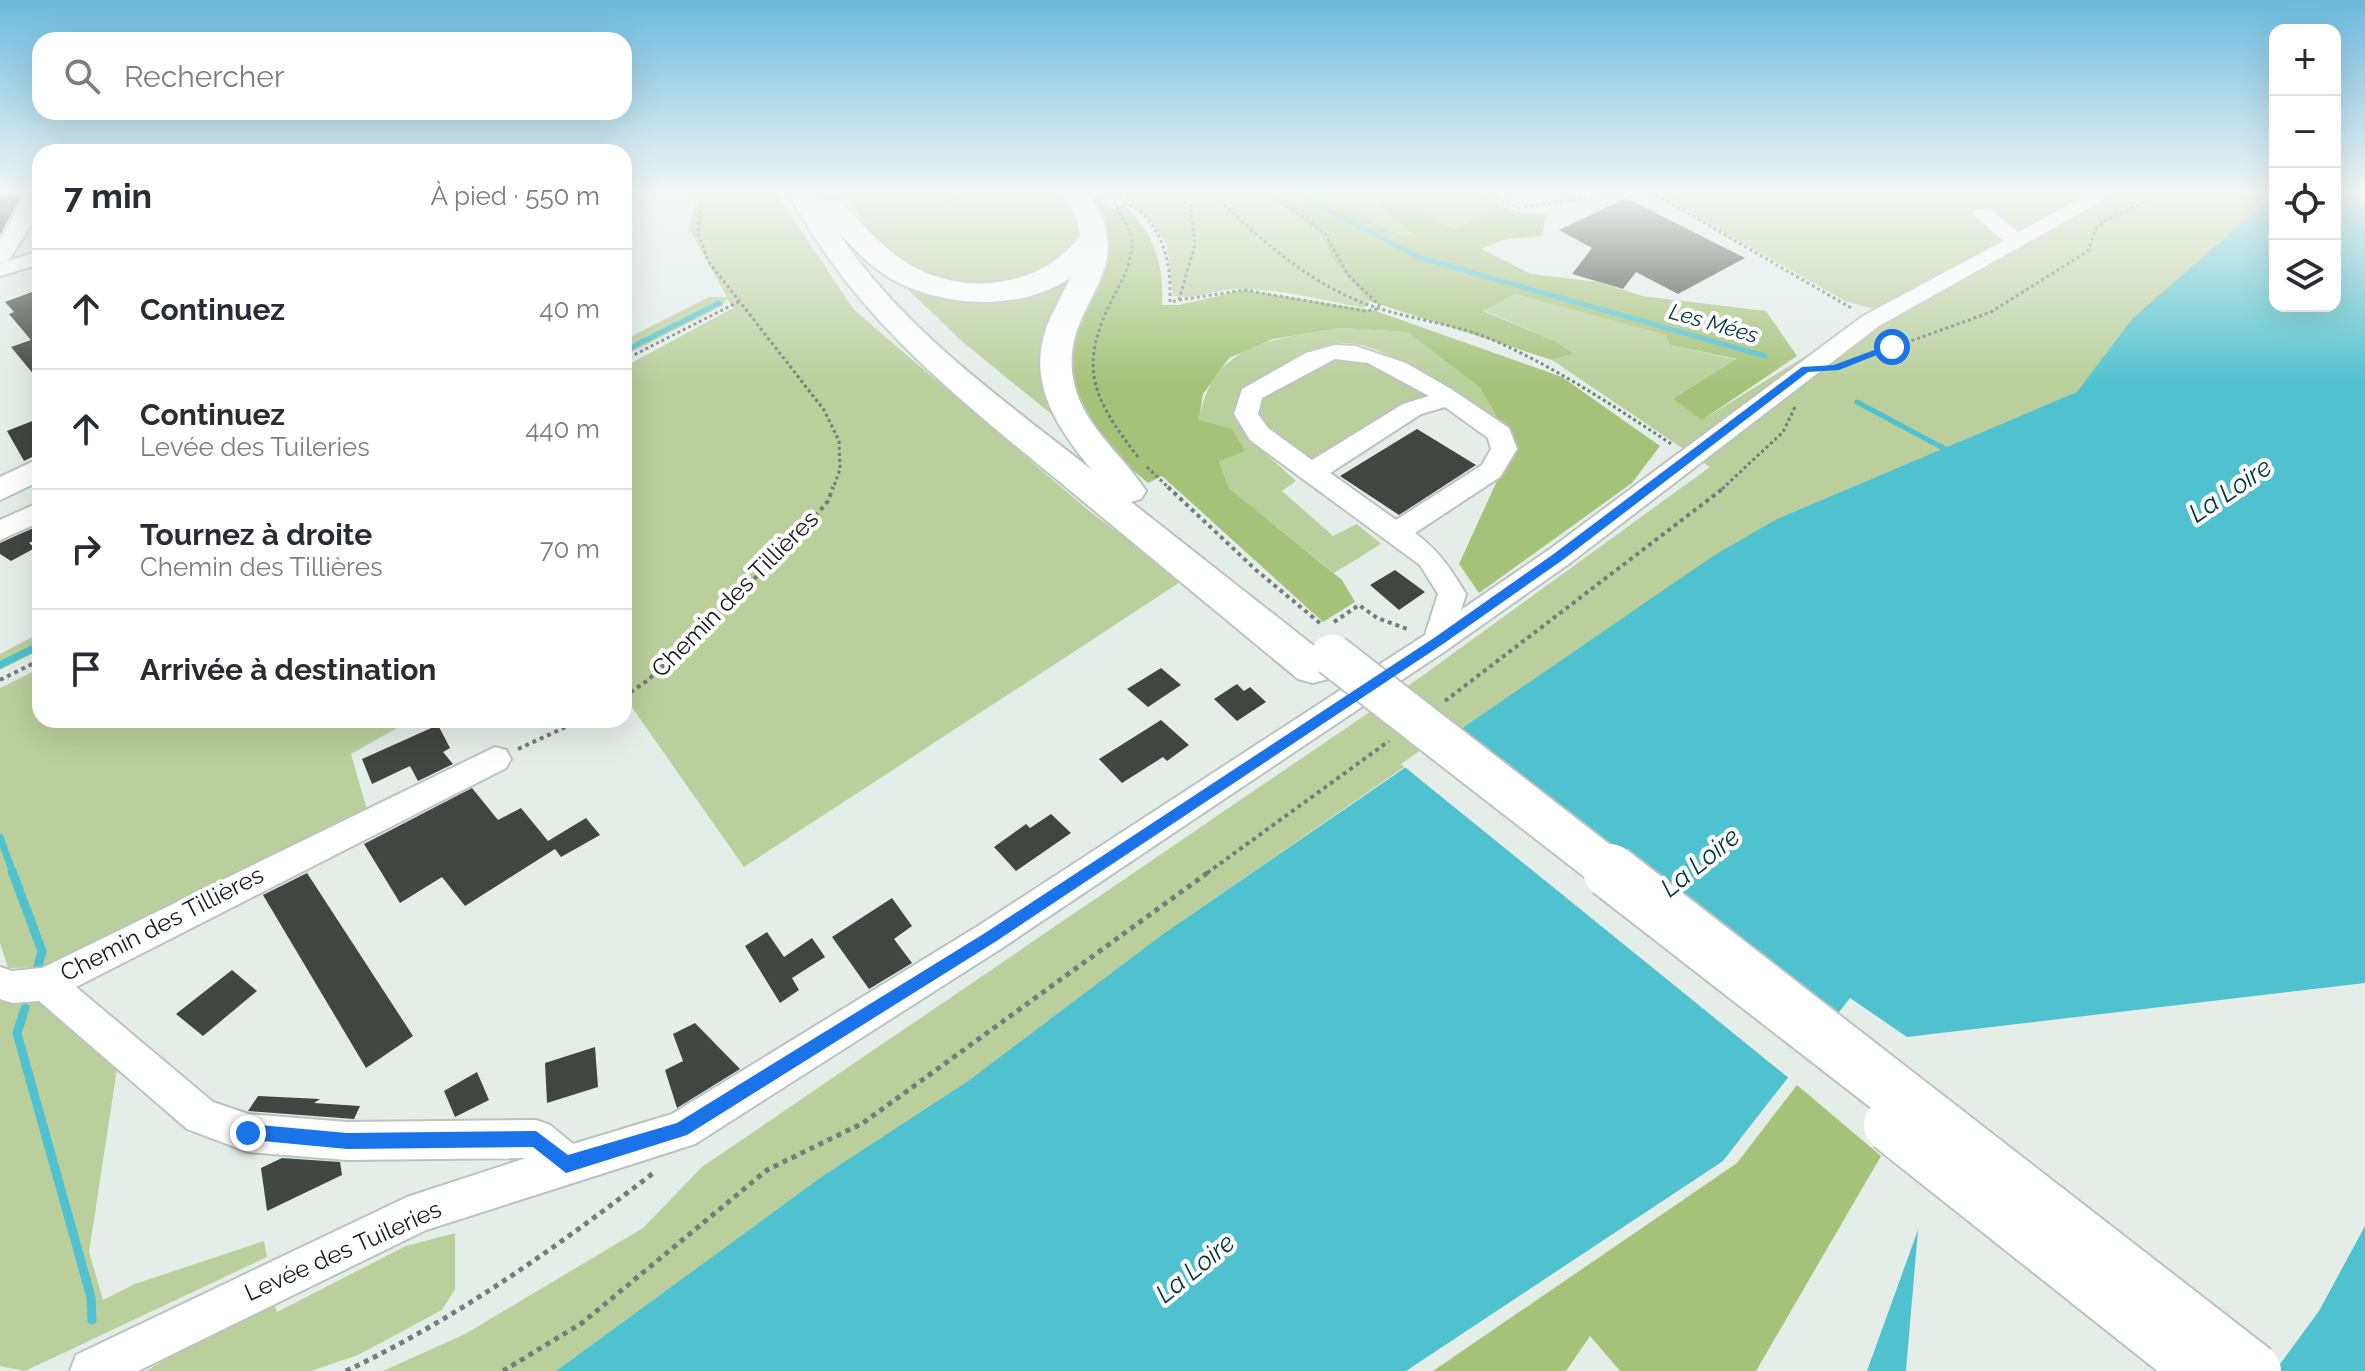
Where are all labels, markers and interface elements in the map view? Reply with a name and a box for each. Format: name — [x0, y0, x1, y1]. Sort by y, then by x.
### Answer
map controls — [2269, 24, 2341, 312]
button: + — [2269, 24, 2341, 96]
search box — [32, 32, 632, 120]
icon: search — [60, 54, 104, 98]
text: Rechercher — [124, 59, 284, 94]
button: − — [2269, 96, 2341, 168]
button: locate — [2269, 168, 2341, 240]
text: 7 min — [64, 176, 152, 216]
text: À pied · 550 m — [431, 181, 600, 211]
button: layers — [2269, 240, 2341, 312]
icon: ahead — [64, 287, 108, 331]
text: Continuez — [140, 292, 285, 327]
text: 40 m — [539, 294, 600, 324]
water label: Les Mées — [1666, 298, 1762, 348]
route start — [1874, 329, 1910, 365]
text: Continuez — [140, 397, 285, 432]
icon: ahead — [64, 407, 108, 451]
text: 440 m — [525, 414, 600, 444]
text: Levée des Tuileries — [140, 432, 370, 462]
water label: La Loire — [2183, 452, 2277, 528]
street label: Chemin des Tillières — [645, 504, 824, 683]
text: Tournez à droite — [140, 517, 372, 552]
icon: right — [64, 527, 108, 571]
text: 70 m — [540, 534, 600, 564]
text: Chemin des Tillières — [140, 552, 383, 582]
icon: arrive — [64, 647, 108, 691]
text: Arrivée à destination — [140, 652, 436, 687]
water label: La Loire — [1655, 821, 1746, 903]
street label: Chemin des Tillières — [55, 860, 268, 987]
route end — [230, 1115, 266, 1151]
street label: Levée des Tuileries — [240, 1194, 446, 1307]
water label: La Loire — [1150, 1227, 1241, 1309]

